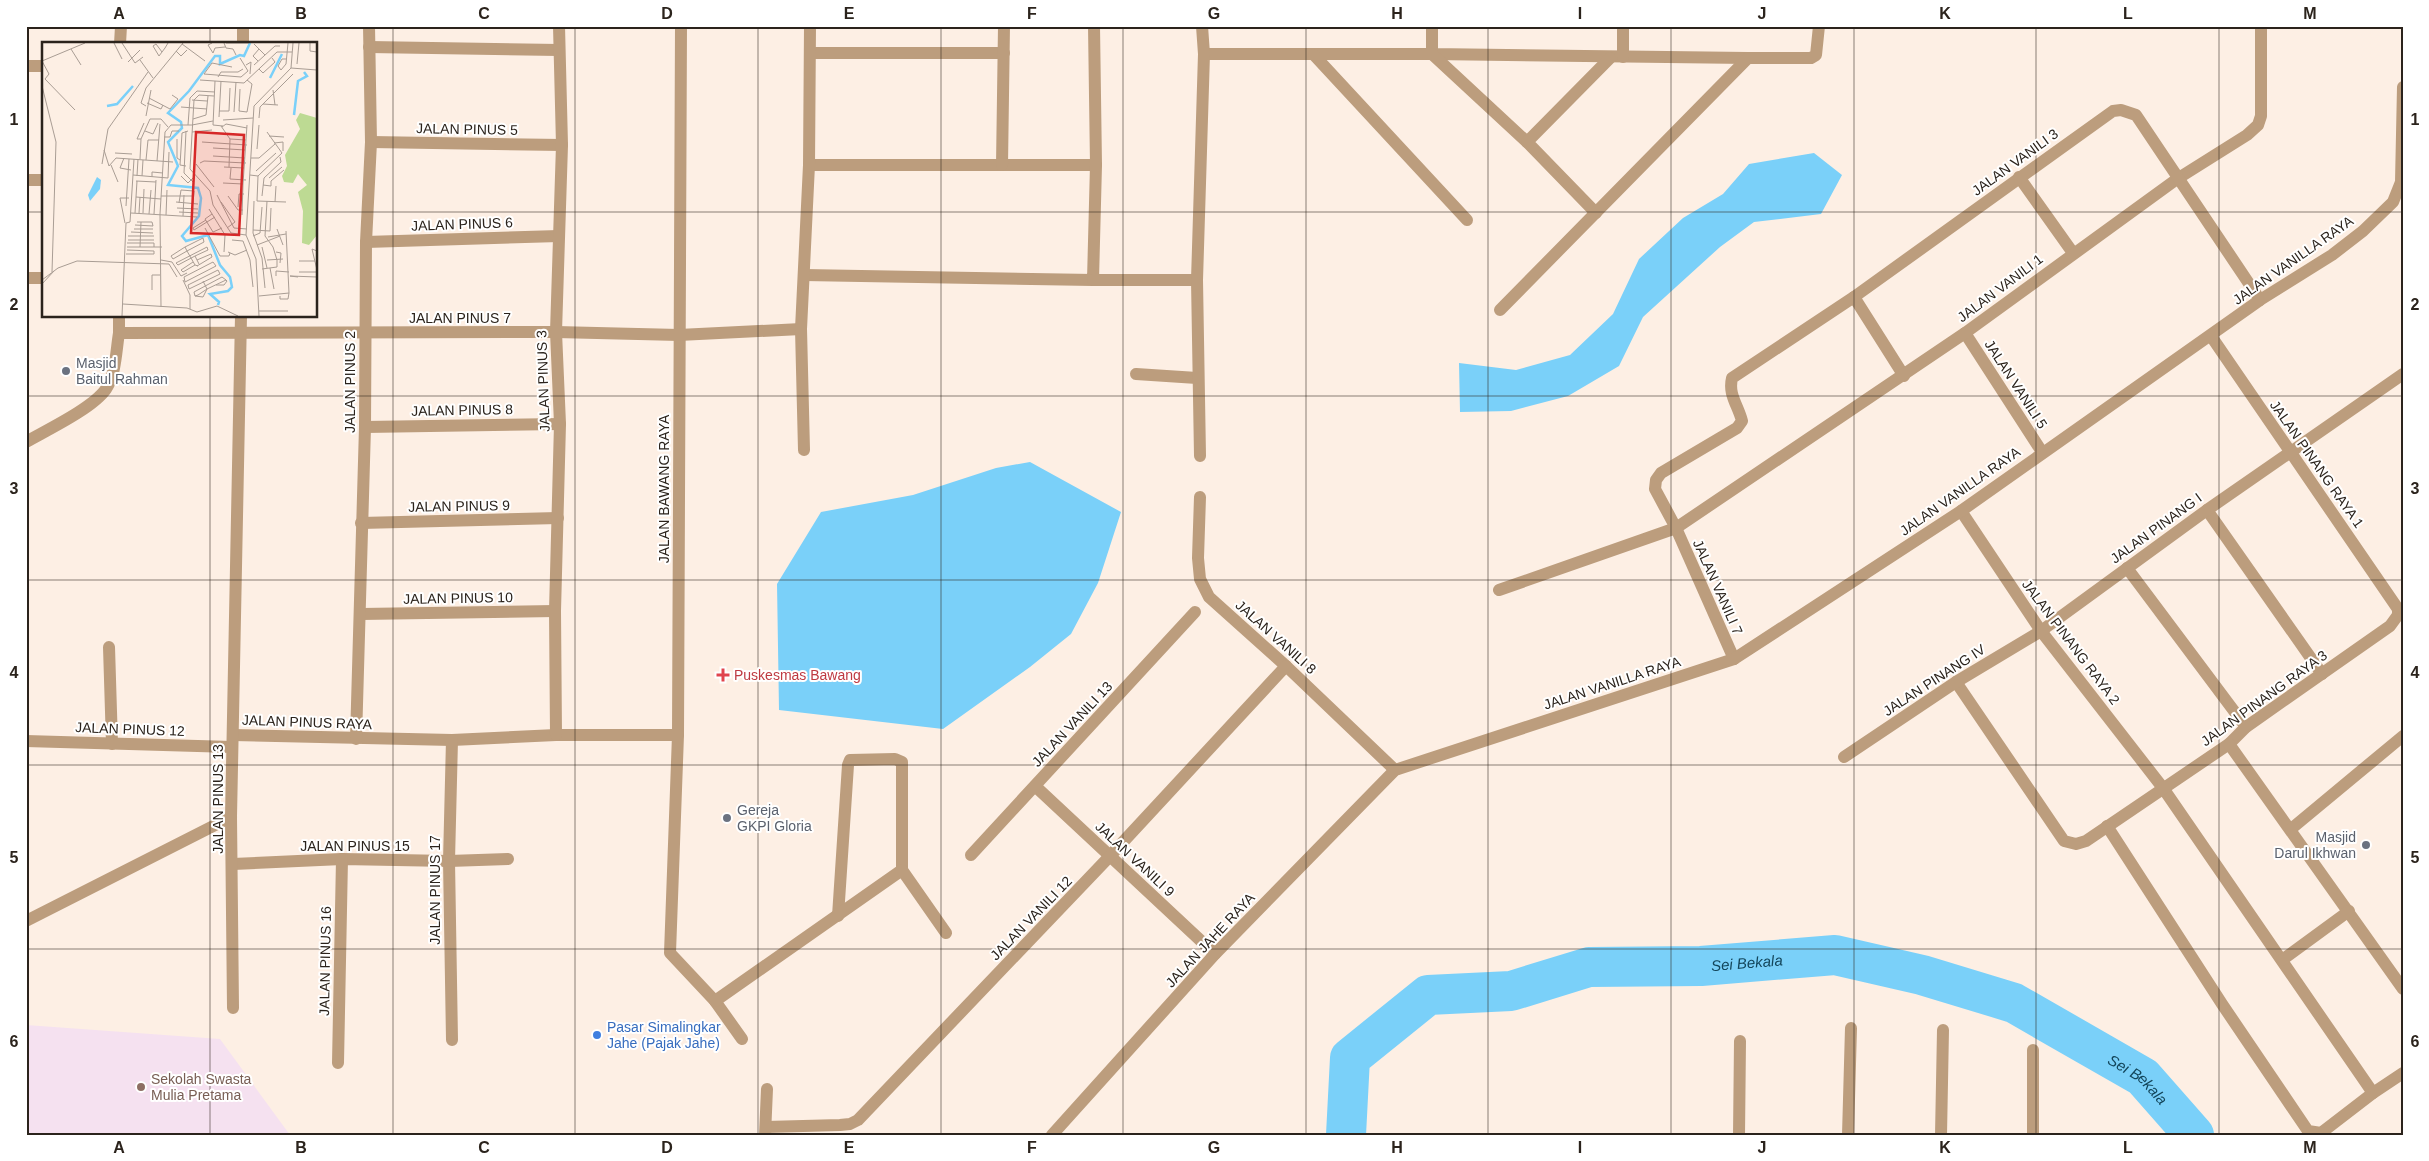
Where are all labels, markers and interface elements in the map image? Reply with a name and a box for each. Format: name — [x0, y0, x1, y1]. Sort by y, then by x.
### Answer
text: A — [113, 5, 125, 22]
text: B — [295, 5, 307, 22]
text: C — [478, 5, 490, 22]
text: D — [661, 5, 673, 22]
text: E — [844, 5, 855, 22]
text: F — [1027, 5, 1037, 22]
text: G — [1208, 5, 1220, 22]
text: H — [1391, 5, 1403, 22]
text: I — [1578, 5, 1582, 22]
text: J — [1758, 5, 1766, 22]
text: K — [1939, 5, 1951, 22]
text: L — [2123, 5, 2133, 22]
text: M — [2303, 5, 2317, 22]
inset map — [42, 42, 318, 318]
text: 1 — [10, 111, 19, 128]
text: 1 — [2411, 111, 2420, 128]
street label: JALAN PINUS 5 — [416, 120, 518, 138]
street label: JALAN VANILI 3 — [1969, 125, 2061, 199]
street label: JALAN VANILLA RAYA — [2230, 212, 2357, 308]
street label: JALAN PINUS 6 — [411, 214, 513, 234]
street label: JALAN VANILI 1 — [1954, 251, 2046, 325]
text: 2 — [10, 296, 19, 313]
text: 2 — [2411, 296, 2420, 313]
street label: JALAN PINUS 7 — [409, 310, 511, 326]
street label: JALAN PINUS 3 — [533, 330, 553, 432]
street label: JALAN PINUS 2 — [342, 331, 358, 433]
street label: JALAN VANILI 5 — [1981, 337, 2051, 431]
place label: Masjid Baitul Rahman — [76, 355, 168, 387]
marker: Masjid Baitul Rahman — [60, 365, 72, 377]
street label: JALAN PINANG RAYA 1 — [2267, 397, 2367, 531]
street label: JALAN PINUS 8 — [411, 401, 513, 419]
street label: JALAN BAWANG RAYA — [656, 414, 672, 563]
street label: JALAN VANILLA RAYA — [1897, 443, 2024, 539]
text: 3 — [10, 480, 19, 497]
text: 3 — [2411, 480, 2420, 497]
street label: JALAN PINANG I — [2107, 490, 2205, 566]
street label: JALAN PINUS 9 — [408, 497, 510, 515]
street label: JALAN VANILI 7 — [1690, 537, 1746, 637]
street label: JALAN PINANG RAYA 2 — [2019, 576, 2123, 708]
street label: JALAN PINUS 10 — [403, 589, 513, 607]
street label: JALAN VANILI 8 — [1233, 597, 1320, 677]
street label: JALAN PINANG IV — [1880, 641, 1988, 719]
street label: JALAN PINANG RAYA 3 — [2198, 647, 2330, 749]
street label: JALAN VANILLA RAYA — [1541, 653, 1683, 713]
text: 4 — [10, 664, 19, 681]
text: 4 — [2411, 664, 2420, 681]
place label: Puskesmas Bawang — [734, 667, 861, 683]
marker: Puskesmas Bawang — [716, 668, 730, 682]
street label: JALAN VANILI 13 — [1029, 678, 1116, 770]
street label: JALAN PINUS RAYA — [242, 712, 373, 732]
street label: JALAN PINUS 12 — [75, 719, 185, 739]
street label: JALAN PINUS 13 — [210, 744, 226, 854]
place label: Gereja GKPI Gloria — [737, 802, 812, 834]
marker: Gereja GKPI Gloria — [721, 812, 733, 824]
street label: JALAN VANILI 9 — [1092, 818, 1178, 900]
place label: Masjid Darul Ikhwan — [2274, 829, 2356, 861]
street label: JALAN PINUS 17 — [427, 835, 443, 945]
street label: JALAN PINUS 15 — [300, 838, 410, 854]
marker: Masjid Darul Ikhwan — [2360, 839, 2372, 851]
text: 5 — [10, 849, 19, 866]
text: 5 — [2411, 849, 2420, 866]
street label: JALAN VANILI 12 — [987, 873, 1075, 963]
street label: JALAN JAHE RAYA — [1162, 889, 1258, 991]
street label: JALAN PINUS 16 — [316, 906, 334, 1016]
water label: Sei Bekala — [1710, 951, 1783, 974]
place label: Pasar Simalingkar Jahe (Pajak Jahe) — [607, 1019, 721, 1051]
marker: Pasar Simalingkar Jahe (Pajak Jahe) — [591, 1029, 603, 1041]
text: 6 — [10, 1033, 19, 1050]
text: 6 — [2411, 1033, 2420, 1050]
water label: Sei Bekala — [2105, 1050, 2171, 1108]
place label: Sekolah Swasta Mulia Pretama — [151, 1071, 252, 1103]
marker: Sekolah Swasta Mulia Pretama — [135, 1081, 147, 1093]
text: A — [113, 1139, 125, 1156]
text: B — [295, 1139, 307, 1156]
text: C — [478, 1139, 490, 1156]
text: D — [661, 1139, 673, 1156]
text: E — [844, 1139, 855, 1156]
text: F — [1027, 1139, 1037, 1156]
text: G — [1208, 1139, 1220, 1156]
text: H — [1391, 1139, 1403, 1156]
text: I — [1578, 1139, 1582, 1156]
text: J — [1758, 1139, 1766, 1156]
text: K — [1939, 1139, 1951, 1156]
text: L — [2123, 1139, 2133, 1156]
text: M — [2303, 1139, 2317, 1156]

